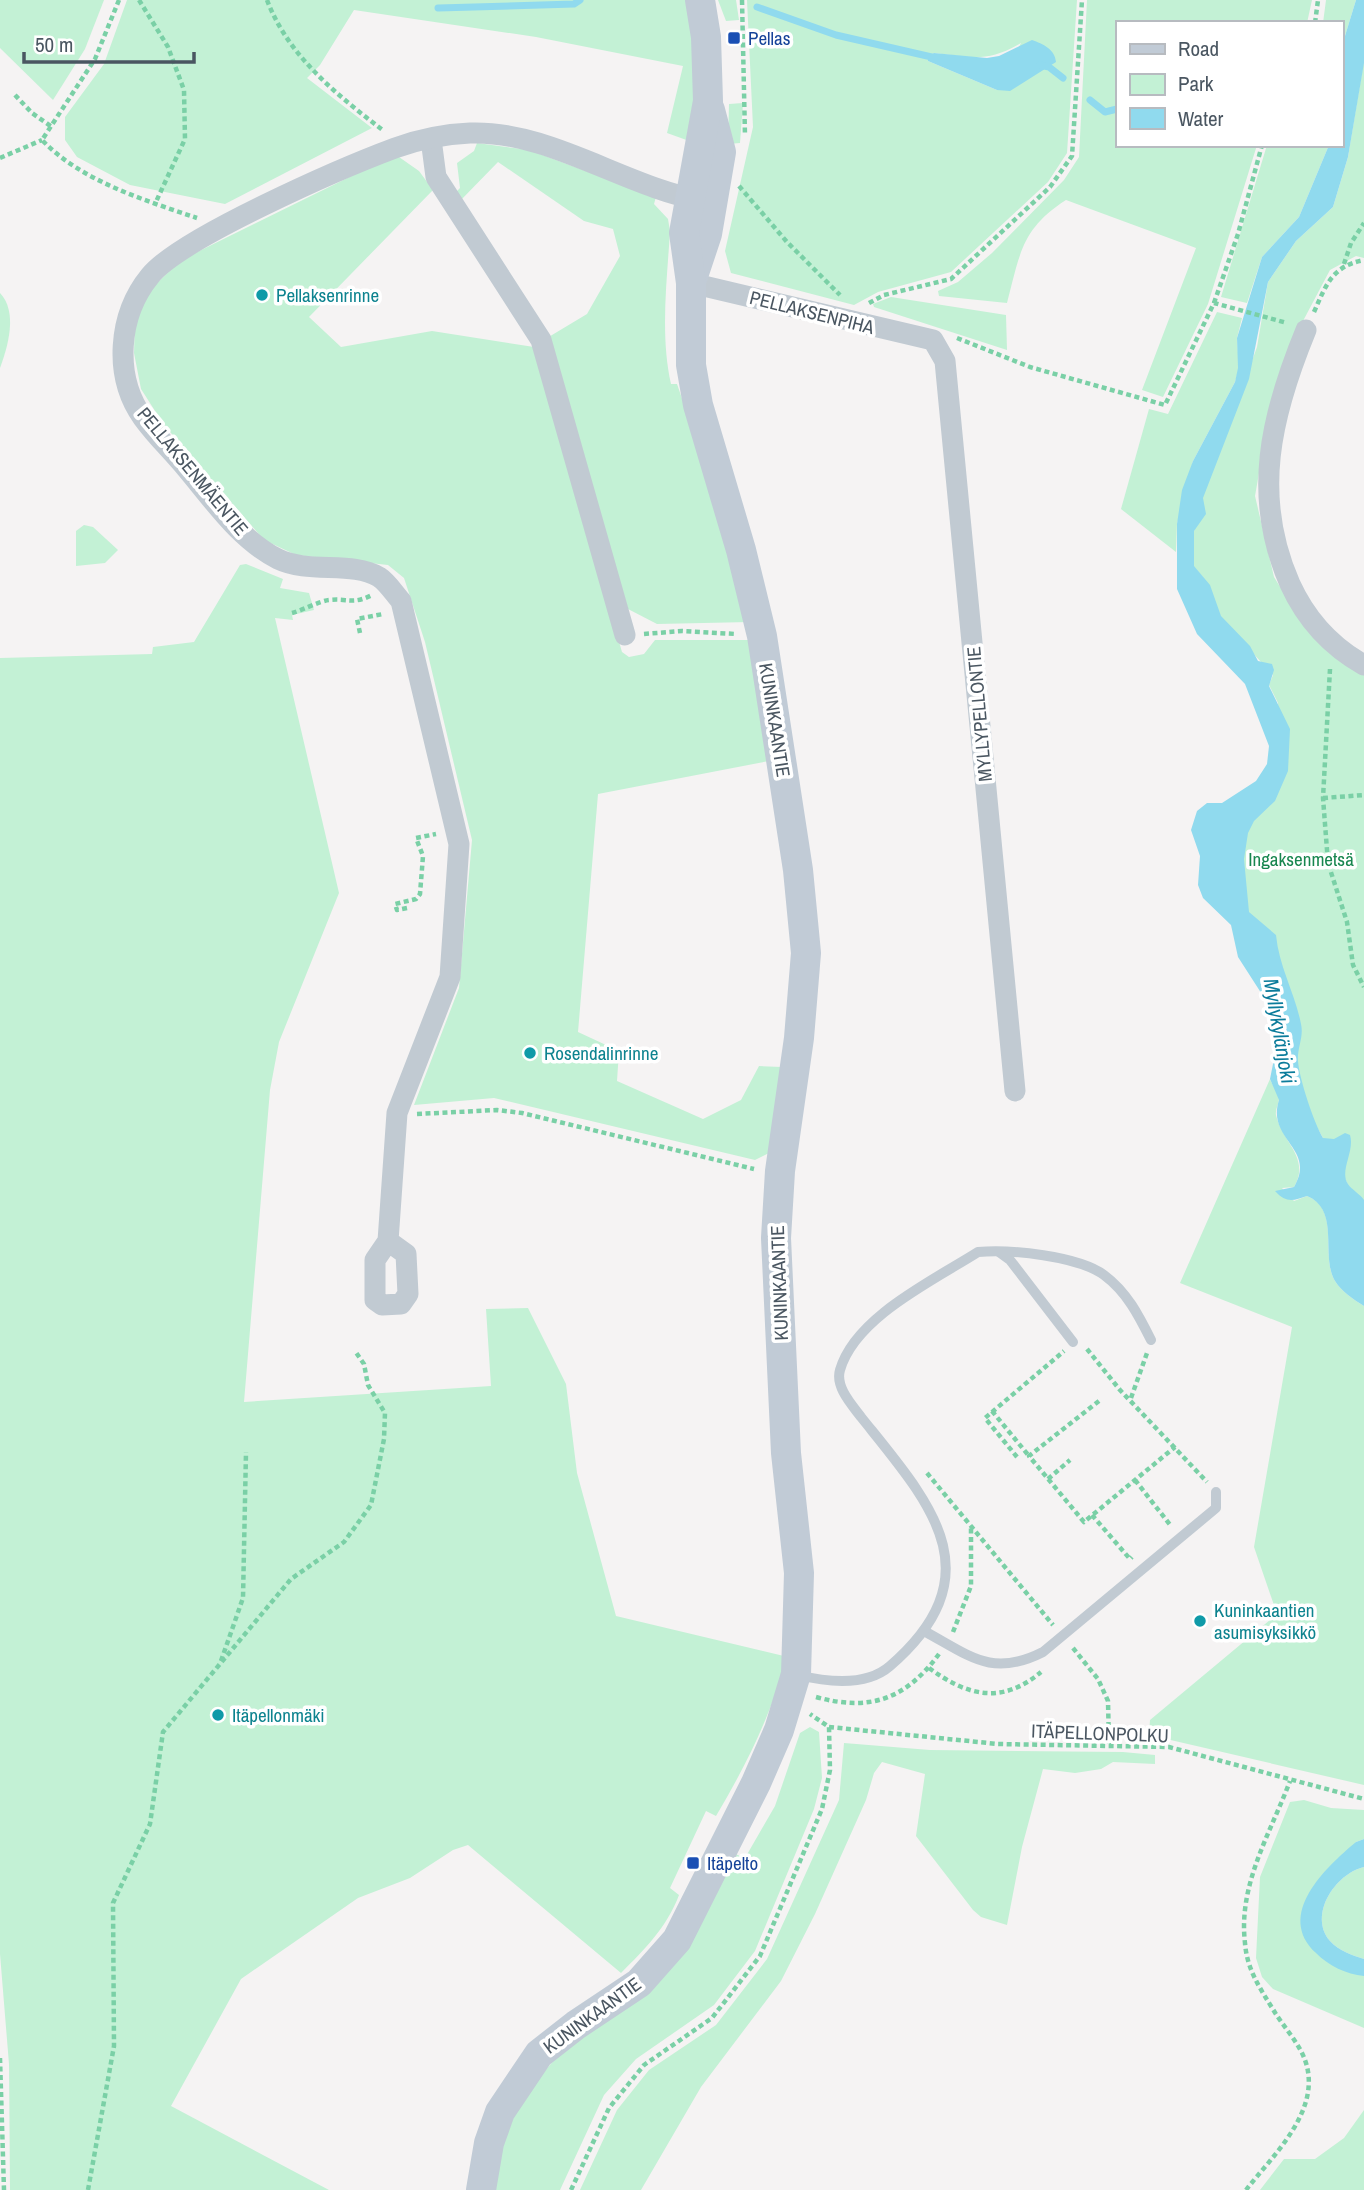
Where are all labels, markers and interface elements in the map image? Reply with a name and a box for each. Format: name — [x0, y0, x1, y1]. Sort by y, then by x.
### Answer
scale bar — [24, 21, 194, 65]
legend — [1116, 21, 1343, 147]
place label: Pellas — [748, 25, 791, 51]
text: 50 m — [35, 30, 73, 59]
marker: Pellas — [726, 30, 742, 46]
text: Road — [1178, 34, 1219, 63]
text: Park — [1178, 69, 1214, 98]
text: Water — [1178, 104, 1224, 133]
place label: Pellaksenrinne — [276, 282, 379, 308]
street label: PELLAKSENPIHA — [747, 284, 877, 340]
marker: Pellaksenrinne — [254, 287, 270, 303]
street label: PELLAKSENMÄENTIE — [132, 401, 254, 541]
street label: MYLLYPELLONTIE — [960, 645, 998, 783]
street label: KUNINKAANTIE — [753, 661, 797, 779]
park label: Ingaksenmetsä — [1248, 846, 1354, 872]
water label: Myllykylänjoki — [1256, 976, 1304, 1086]
place label: Rosendalinrinne — [544, 1040, 658, 1066]
marker: Rosendalinrinne — [522, 1045, 538, 1061]
street label: KUNINKAANTIE — [764, 1225, 794, 1341]
place label: Kuninkaantien asumisyksikkö — [1214, 1597, 1316, 1645]
marker: Kuninkaantien asumisyksikkö — [1192, 1613, 1208, 1629]
place label: Itäpellonmäki — [232, 1702, 325, 1728]
marker: Itäpellonmäki — [210, 1707, 226, 1723]
street label: ITÄPELLONPOLKU — [1031, 1718, 1169, 1748]
place label: Itäpelto — [707, 1850, 758, 1876]
marker: Itäpelto — [685, 1855, 701, 1871]
street label: KUNINKAANTIE — [538, 1971, 646, 2059]

